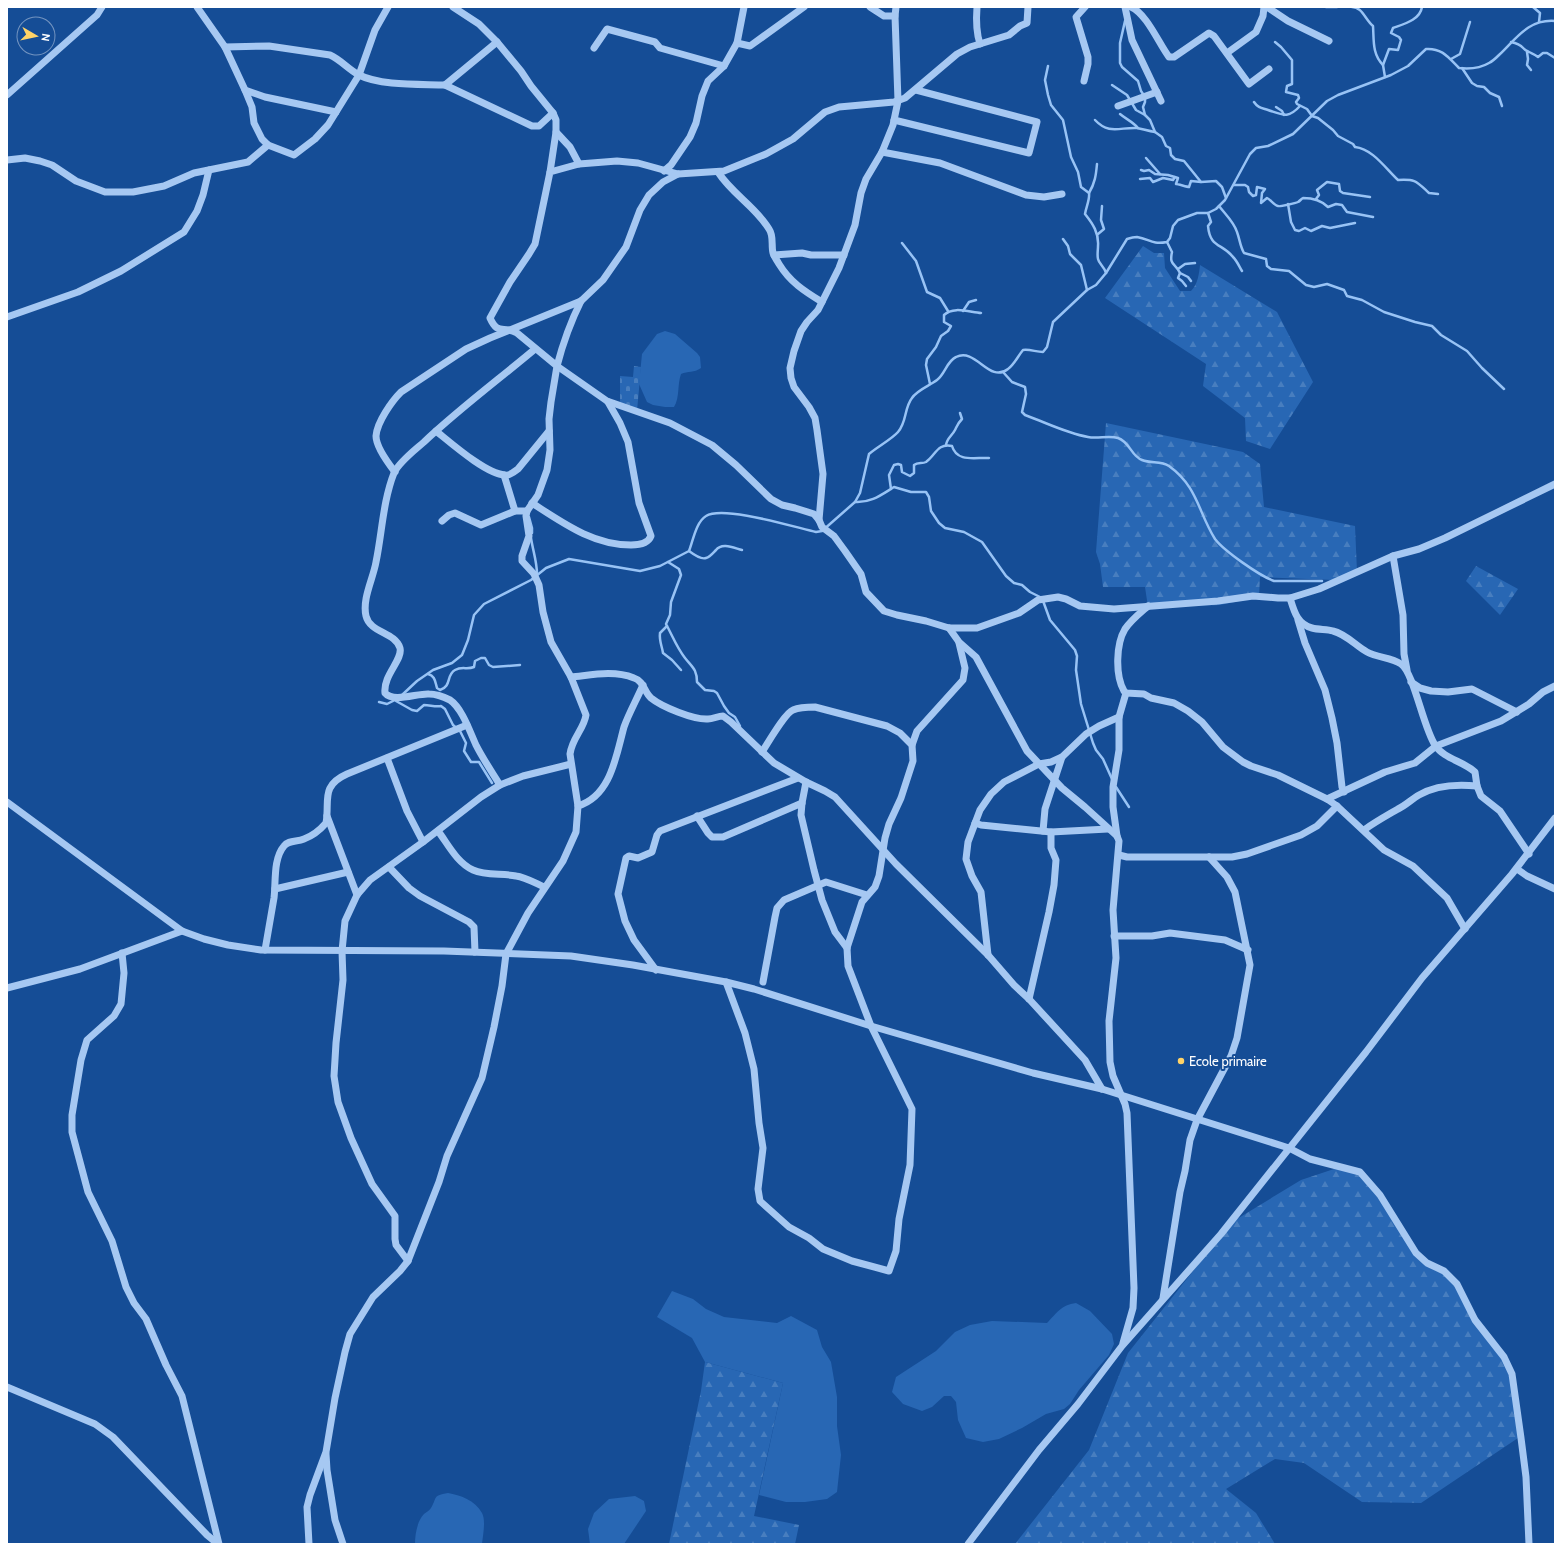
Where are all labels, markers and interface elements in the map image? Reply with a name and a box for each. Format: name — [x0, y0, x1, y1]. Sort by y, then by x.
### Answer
north arrow — [16, 16, 56, 56]
text: N — [38, 33, 53, 43]
place label: Ecole primaire — [1189, 1053, 1267, 1069]
marker: Ecole primaire — [1176, 1056, 1186, 1066]

